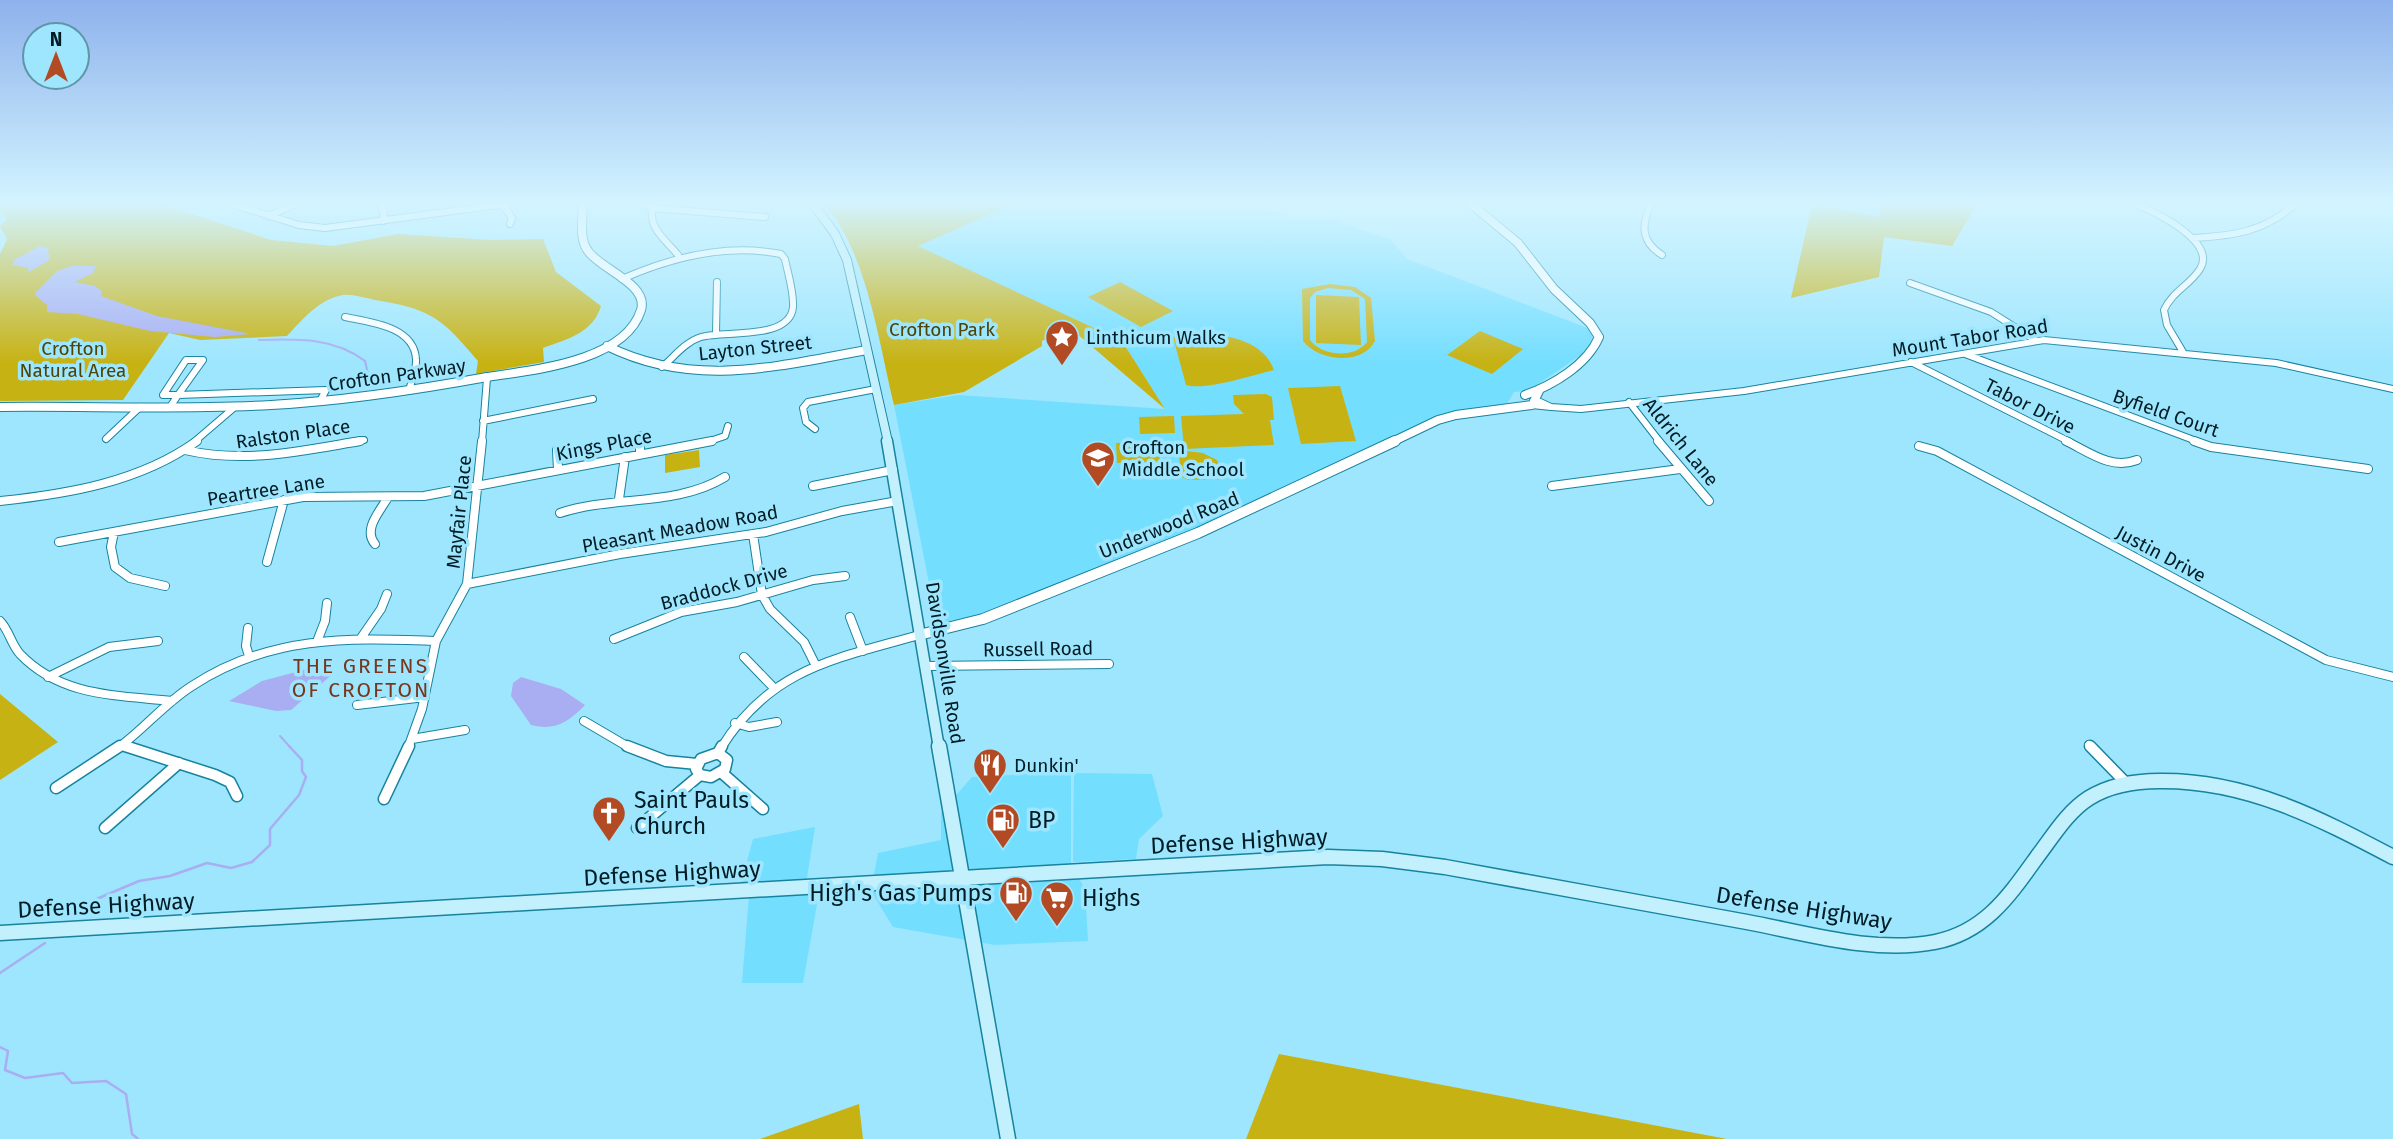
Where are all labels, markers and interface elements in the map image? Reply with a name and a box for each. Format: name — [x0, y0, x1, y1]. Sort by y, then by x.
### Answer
north arrow — [21, 21, 91, 91]
text: N — [50, 28, 62, 51]
street label: Mount Tabor Road — [1890, 314, 2050, 362]
park label: Crofton Park — [889, 318, 995, 341]
place icon: Linthicum Walks — [1043, 318, 1081, 367]
place label: Linthicum Walks — [1086, 326, 1226, 349]
street label: Layton Street — [697, 331, 813, 365]
park label: Crofton Natural Area — [20, 337, 126, 382]
street label: Crofton Parkway — [327, 354, 468, 396]
street label: Tabor Drive — [1981, 373, 2079, 439]
street label: Byfield Court — [2110, 384, 2222, 442]
street label: Aldrich Lane — [1638, 393, 1724, 491]
street label: Ralston Place — [234, 415, 352, 453]
street label: Kings Place — [554, 424, 654, 466]
place label: Crofton Middle School — [1122, 436, 1244, 481]
school or university icon: Crofton Middle School — [1079, 439, 1117, 488]
street label: Mayfair Place — [442, 454, 476, 570]
street label: Peartree Lane — [206, 469, 326, 511]
street label: Underwood Road — [1096, 486, 1242, 564]
street label: Pleasant Meadow Road — [580, 500, 780, 558]
street label: Justin Drive — [2112, 521, 2210, 587]
street label: Braddock Drive — [658, 559, 790, 615]
street label: Davidsonville Road — [921, 580, 969, 746]
street label: Russell Road — [983, 637, 1093, 661]
district label: THE GREENS OF CROFTON — [292, 653, 430, 703]
restaurant icon: Dunkin' — [971, 746, 1009, 795]
place label: Dunkin' — [1014, 754, 1079, 777]
place label: Saint Pauls Church — [634, 786, 749, 840]
church icon: Saint Pauls Church — [590, 794, 628, 843]
fuel station icon: BP — [984, 801, 1022, 850]
place label: BP — [1028, 806, 1055, 834]
street label: Defense Highway — [1150, 822, 1329, 860]
street label: Defense Highway — [583, 854, 762, 892]
fuel station icon: High's Gas Pumps — [997, 874, 1035, 923]
place label: High's Gas Pumps — [809, 879, 992, 907]
supermarket icon: Highs — [1038, 879, 1076, 928]
street label: Defense Highway — [1714, 880, 1895, 936]
place label: Highs — [1082, 884, 1140, 912]
street label: Defense Highway — [17, 886, 196, 924]

